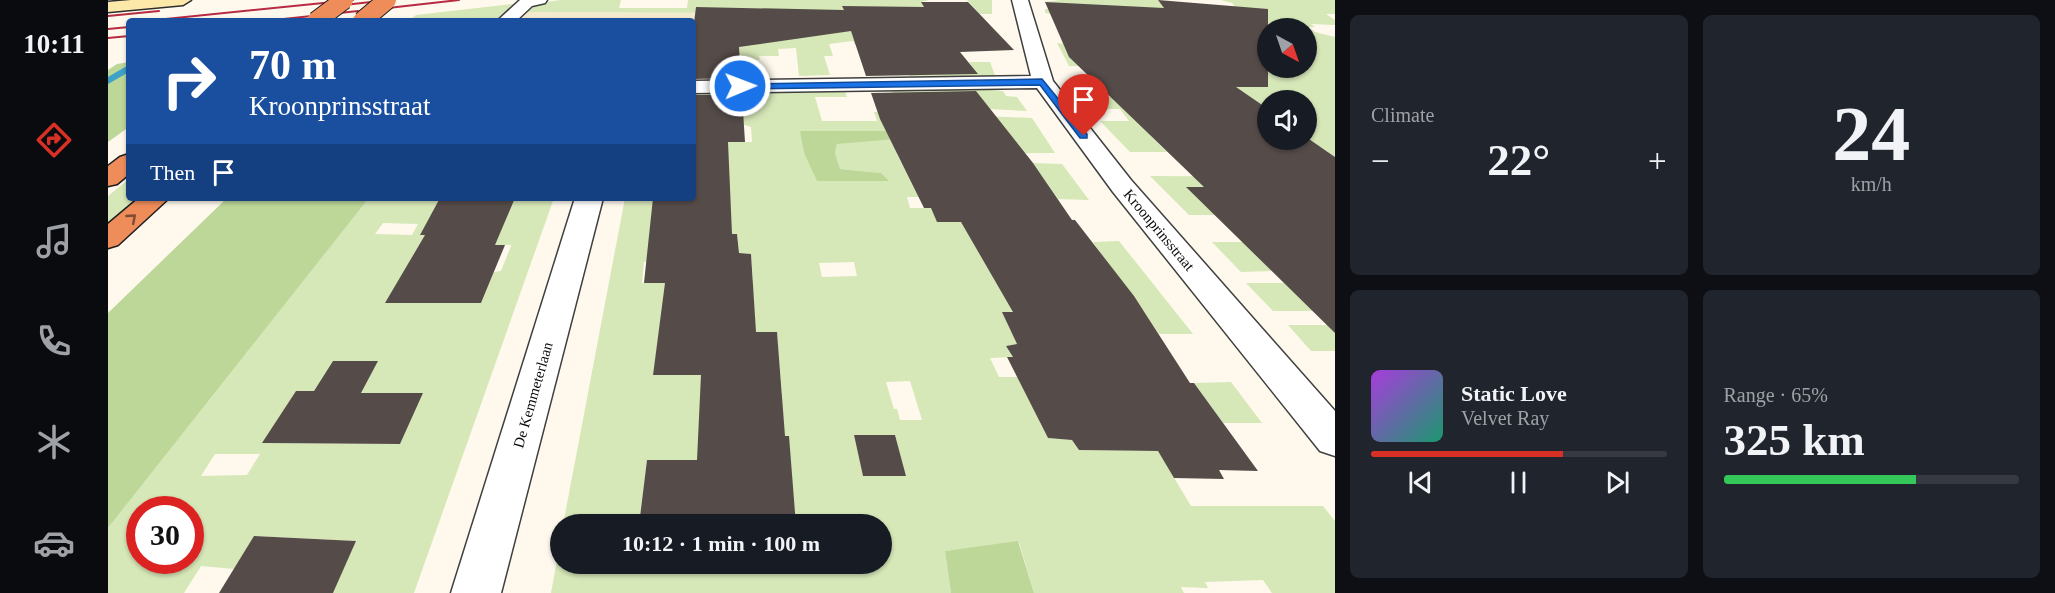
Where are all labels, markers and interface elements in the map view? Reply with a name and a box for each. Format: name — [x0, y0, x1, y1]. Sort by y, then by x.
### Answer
north arrow — [1257, 18, 1317, 78]
map controls — [1257, 18, 1317, 150]
text: 10:11 — [23, 29, 85, 59]
icon: right — [150, 42, 228, 120]
text: 70 m — [249, 42, 337, 88]
position arrow — [708, 54, 772, 118]
pin — [1058, 74, 1109, 136]
icon: arrive — [1067, 83, 1100, 116]
button: sound — [1257, 90, 1317, 150]
text: 24 — [1832, 90, 1910, 177]
text: Kroonprinsstraat — [249, 91, 430, 121]
text: Climate — [1371, 104, 1434, 126]
icon: directions — [33, 119, 75, 161]
text: 22° — [1487, 135, 1550, 185]
text: − — [1371, 143, 1390, 179]
text: + — [1648, 143, 1667, 179]
icon: arrive — [207, 156, 240, 189]
text: Then — [150, 160, 195, 185]
text: km/h — [1851, 173, 1892, 195]
street label: Kroonprinsstraat — [1120, 186, 1198, 274]
one-way arrow — [125, 214, 136, 225]
icon: music — [33, 220, 75, 262]
icon: phone — [33, 320, 75, 362]
street label: De Kemmeterlaan — [510, 340, 556, 450]
text: Static Love — [1461, 381, 1567, 406]
text: Range · 65% — [1724, 384, 1828, 406]
text: Velvet Ray — [1461, 407, 1549, 429]
text: 325 km — [1724, 415, 1865, 465]
icon: climate — [33, 421, 75, 463]
icon: previous — [1404, 466, 1437, 499]
icon: pause — [1502, 466, 1535, 499]
icon: next — [1601, 466, 1634, 499]
speed limit sign: 30 — [126, 496, 204, 574]
icon: car — [33, 522, 75, 564]
text: 10:12 · 1 min · 100 m — [622, 531, 820, 556]

